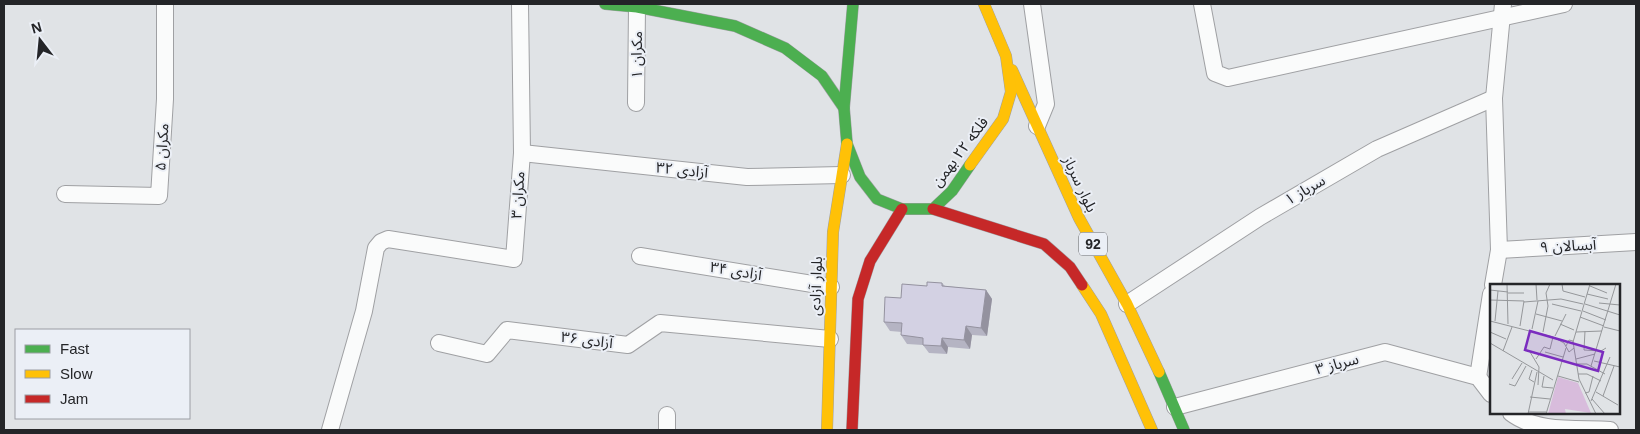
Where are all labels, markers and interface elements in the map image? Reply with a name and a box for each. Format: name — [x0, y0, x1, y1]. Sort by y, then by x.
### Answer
north arrow — [15, 15, 65, 65]
text: N — [29, 18, 43, 37]
street label: مکران ۱ — [628, 31, 646, 79]
street label: فلکه ۲۲ بهمن — [928, 113, 992, 191]
street label: مکران ۵ — [151, 123, 173, 171]
street label: بلوار سرباز — [1059, 152, 1101, 215]
street label: آزادی ۳۲ — [655, 158, 709, 182]
street label: مکران ۳ — [507, 171, 529, 219]
street label: سرباز ۱ — [1281, 171, 1329, 209]
road number: 92 — [1079, 232, 1107, 255]
street label: آبسالان ۹ — [1539, 236, 1597, 256]
street label: بلوار آزادی — [806, 256, 826, 316]
street label: آزادی ۳۴ — [709, 258, 764, 284]
inset map — [1490, 284, 1620, 414]
street label: آزادی ۳۶ — [560, 328, 615, 352]
legend — [15, 329, 190, 419]
text: Fast — [60, 340, 90, 357]
street label: سرباز ۳ — [1313, 350, 1361, 378]
text: Slow — [60, 365, 93, 382]
text: Jam — [60, 390, 88, 407]

